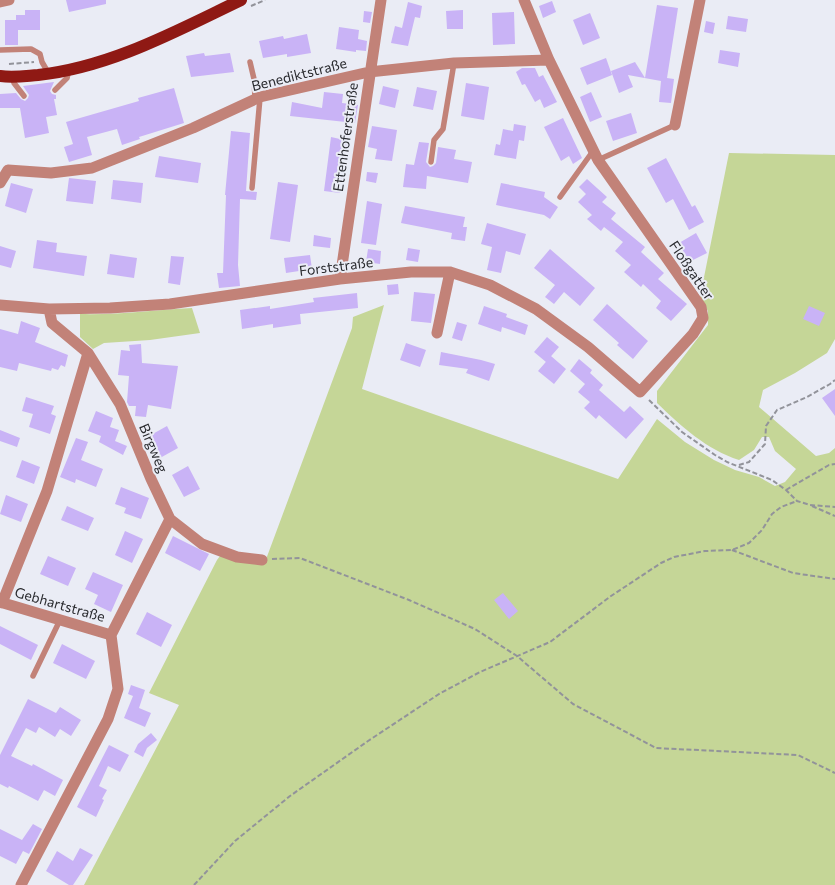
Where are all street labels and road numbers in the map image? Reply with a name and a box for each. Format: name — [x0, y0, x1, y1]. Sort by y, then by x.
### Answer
street label: Benediktstraße — [250, 54, 348, 94]
street label: Ettenhoferstraße — [329, 81, 361, 193]
street label: Floßgatter — [666, 237, 718, 303]
street label: Forststraße — [298, 253, 374, 279]
street label: Birgweg — [136, 421, 172, 476]
street label: Gebhartstraße — [13, 583, 107, 625]

